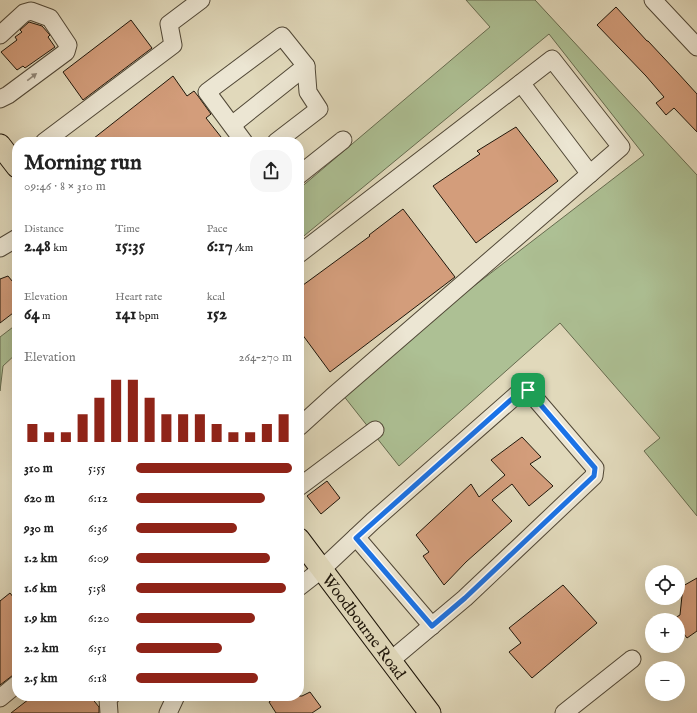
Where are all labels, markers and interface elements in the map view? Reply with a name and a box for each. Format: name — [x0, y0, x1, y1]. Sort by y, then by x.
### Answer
one-way arrow — [27, 73, 37, 81]
text: Morning run — [24, 149, 142, 177]
button: share — [250, 150, 292, 192]
text: 09:46 · 8 × 310 m — [24, 178, 106, 195]
text: Distance — [24, 222, 64, 236]
text: Time — [115, 222, 140, 236]
text: Pace — [207, 222, 227, 236]
text: 2.48 — [24, 236, 51, 257]
text: 15:35 — [115, 236, 145, 257]
text: 6:17 — [207, 236, 233, 257]
text: km — [51, 241, 68, 255]
text: /km — [233, 241, 253, 255]
text: Elevation — [24, 290, 68, 304]
text: Heart rate — [115, 290, 162, 304]
text: kcal — [207, 290, 225, 304]
text: 64 — [24, 304, 40, 325]
text: 141 — [115, 304, 136, 325]
text: 152 — [207, 304, 227, 325]
text: m — [40, 309, 50, 323]
text: bpm — [136, 309, 159, 323]
text: Elevation — [24, 349, 76, 366]
text: 264–270 m — [238, 349, 292, 366]
pin — [511, 373, 545, 407]
icon: arrive — [517, 379, 539, 401]
text: 310 m — [24, 460, 53, 477]
text: 5:55 — [88, 460, 106, 477]
text: 620 m — [24, 490, 55, 507]
text: 6:12 — [88, 490, 108, 507]
text: 930 m — [24, 520, 54, 537]
text: 6:36 — [88, 520, 107, 537]
text: 1.2 km — [24, 550, 58, 567]
text: 6:09 — [88, 550, 109, 567]
map controls — [645, 565, 685, 701]
button: locate — [645, 565, 685, 605]
street label: Woodbourne Road — [317, 571, 409, 684]
text: 1.6 km — [24, 580, 57, 597]
text: 5:58 — [88, 580, 106, 597]
text: 1.9 km — [24, 610, 57, 627]
text: 6:20 — [88, 610, 109, 627]
button: + — [645, 613, 685, 653]
text: 2.2 km — [24, 640, 59, 657]
text: 6:51 — [88, 640, 106, 657]
button: − — [645, 661, 685, 701]
text: 2.5 km — [24, 670, 57, 687]
text: 6:18 — [88, 670, 107, 687]

